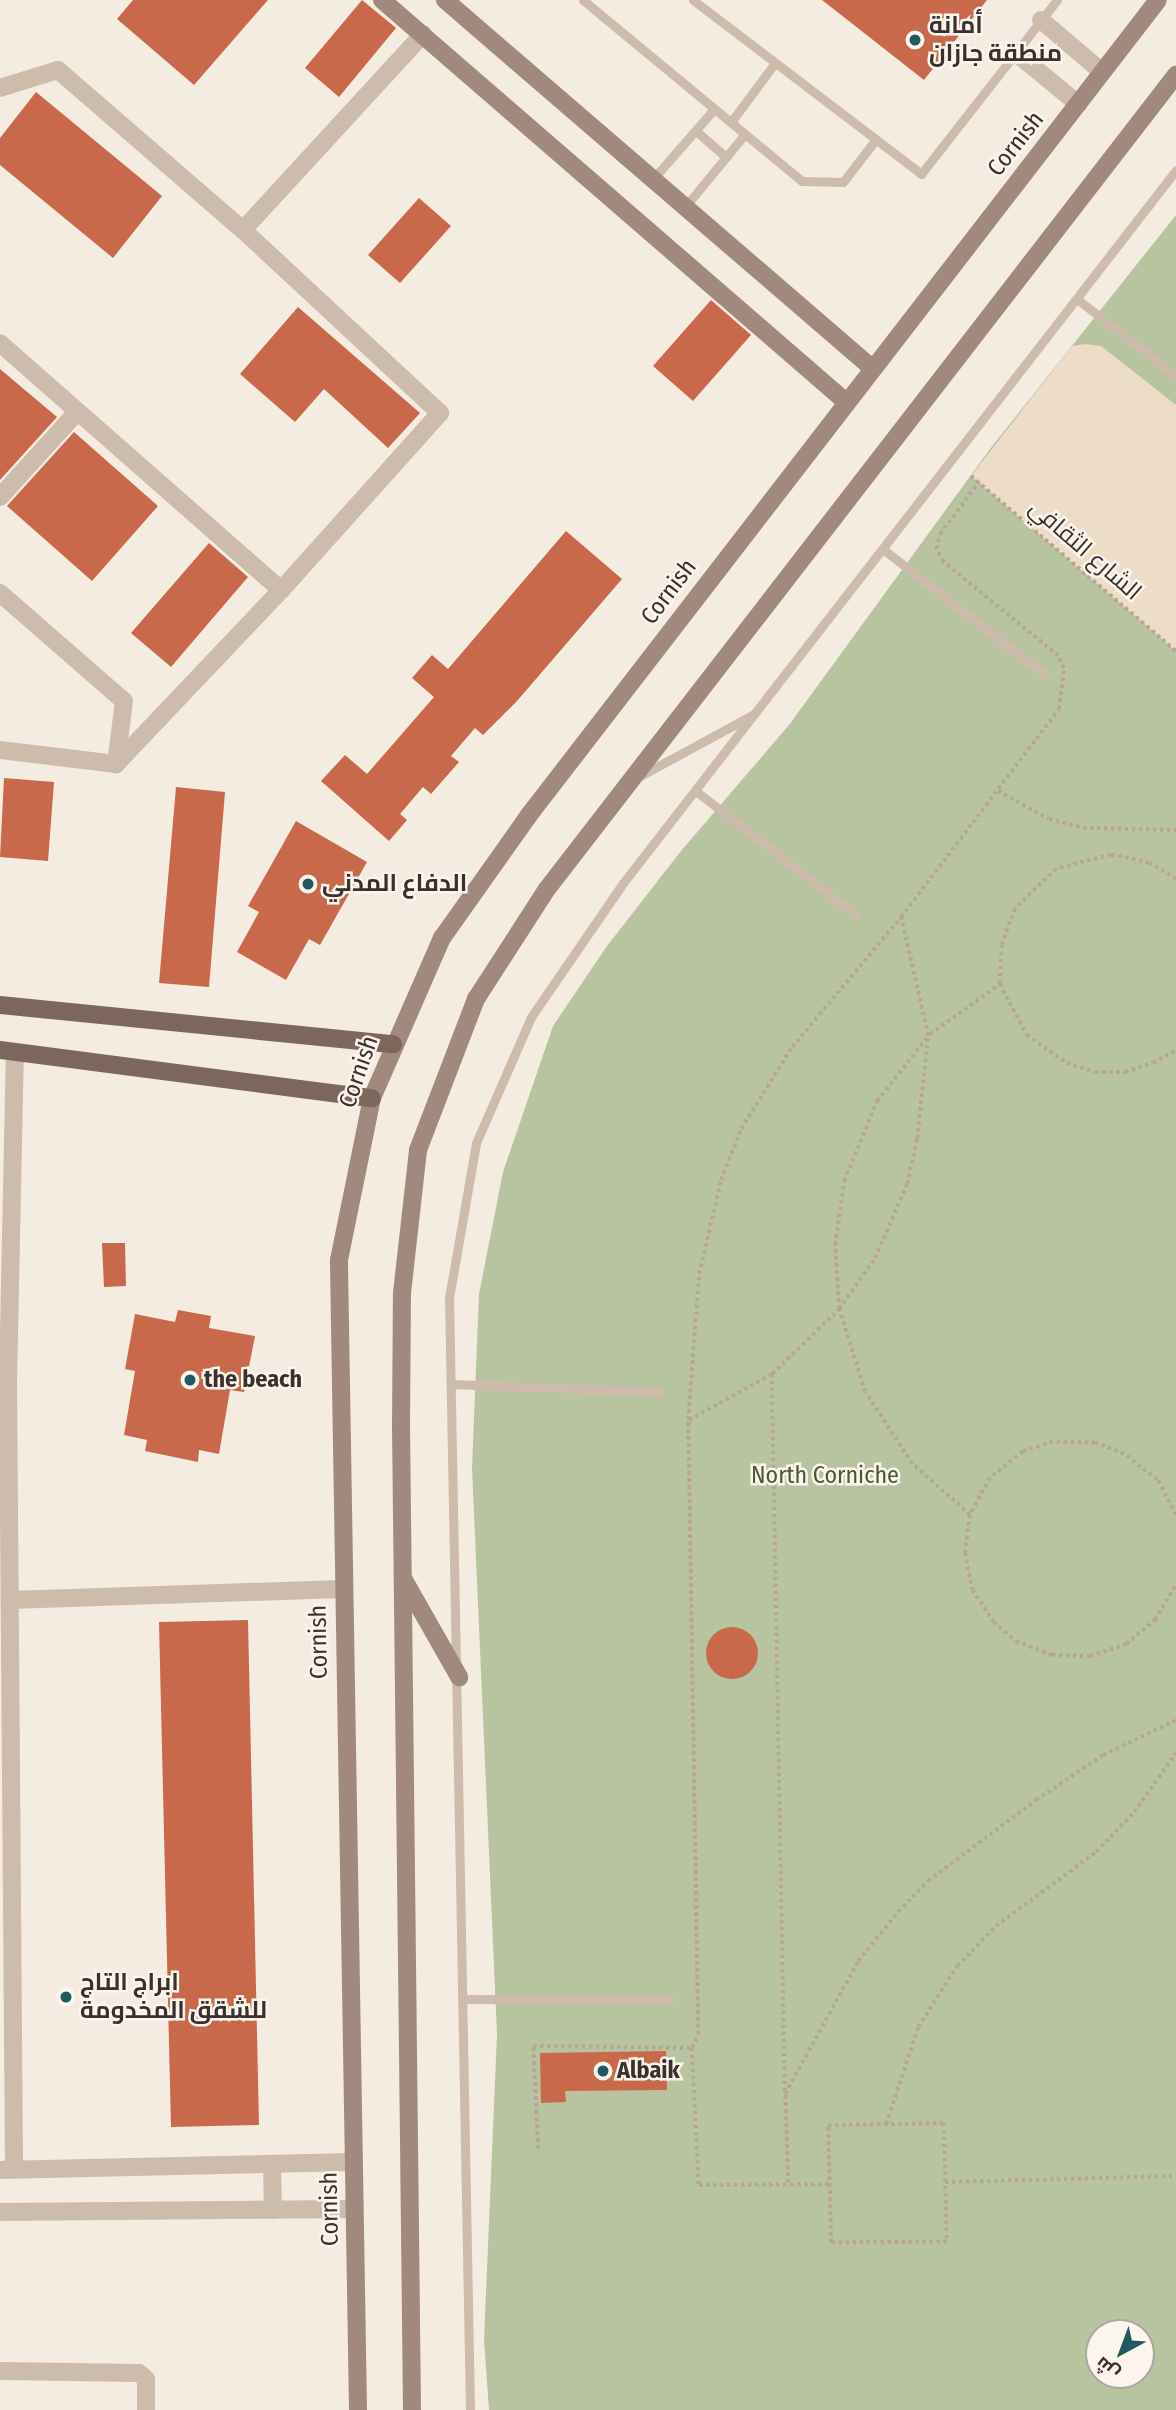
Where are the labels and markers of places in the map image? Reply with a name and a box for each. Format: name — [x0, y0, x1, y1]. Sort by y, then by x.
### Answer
place label: أمانة منطقة جازان — [929, 12, 1062, 68]
marker: أمانة منطقة جازان — [907, 32, 923, 48]
place label: الدفاع المدني — [322, 870, 467, 898]
marker: الدفاع المدني — [300, 876, 316, 892]
place label: the beach — [204, 1366, 302, 1394]
marker: the beach — [182, 1372, 198, 1388]
place label: ابراج التاج للشقق المخدومة — [80, 1969, 267, 2025]
marker: ابراج التاج للشقق المخدومة — [58, 1989, 74, 2005]
place label: Albaik — [617, 2057, 680, 2085]
marker: Albaik — [595, 2063, 611, 2079]

